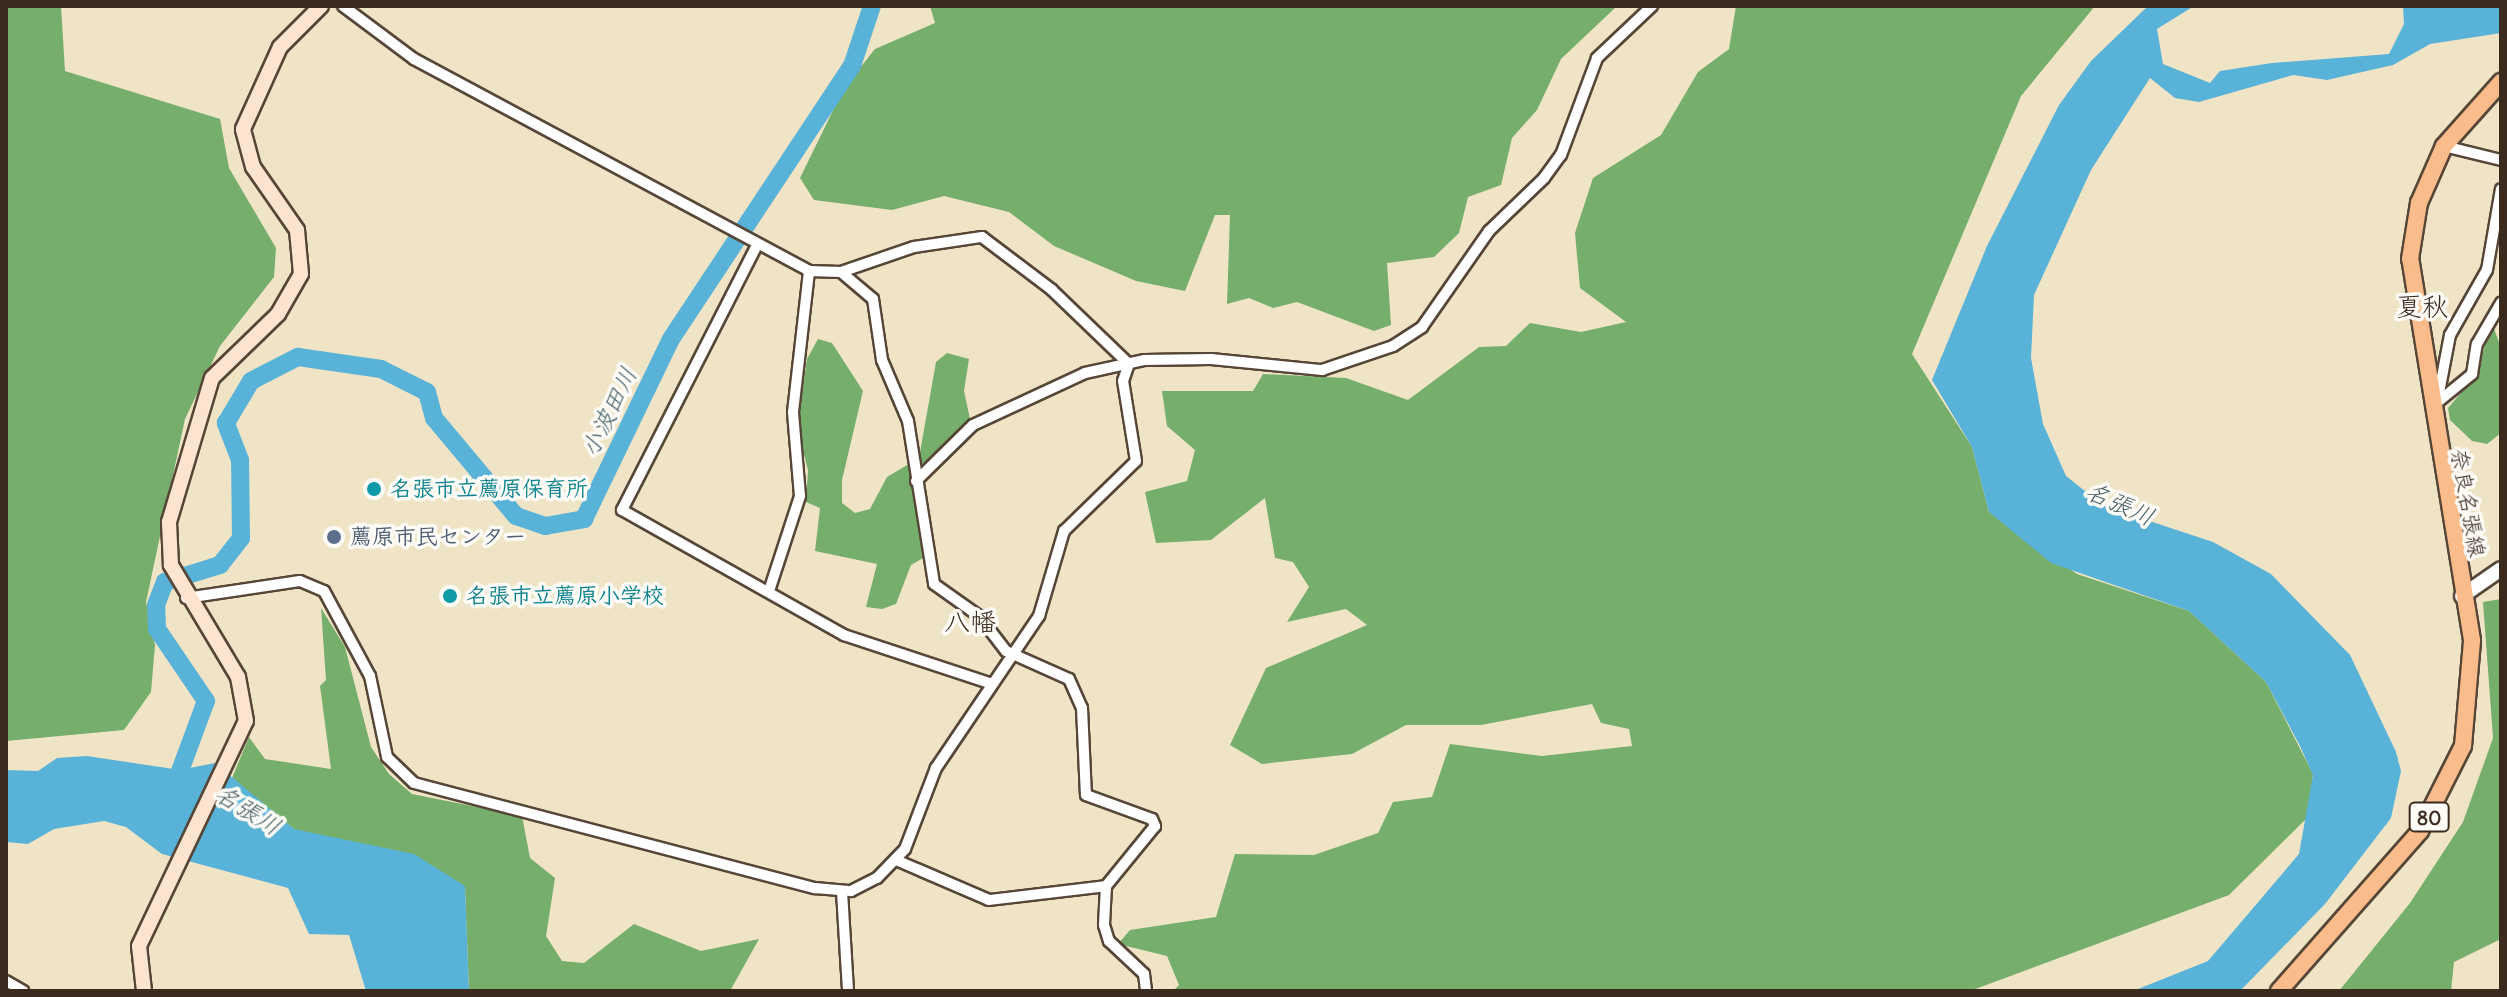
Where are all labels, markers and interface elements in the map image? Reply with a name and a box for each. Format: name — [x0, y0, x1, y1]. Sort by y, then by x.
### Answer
district label: 夏秋 — [2396, 291, 2448, 323]
water label: 小波田川 — [575, 363, 643, 461]
street label: 奈良名張線 — [2445, 447, 2491, 559]
place label: 名張市立薦原保育所 — [390, 476, 588, 502]
water label: 名張川 — [2081, 476, 2159, 532]
marker: 名張市立薦原保育所 — [365, 480, 383, 498]
place label: 薦原市民センター — [350, 524, 526, 550]
marker: 薦原市民センター — [325, 528, 343, 546]
place label: 名張市立薦原小学校 — [466, 583, 664, 609]
marker: 名張市立薦原小学校 — [441, 587, 459, 605]
district label: 八幡 — [944, 606, 996, 638]
water label: 名張川 — [210, 779, 286, 841]
road number: 80 — [2407, 801, 2451, 833]

